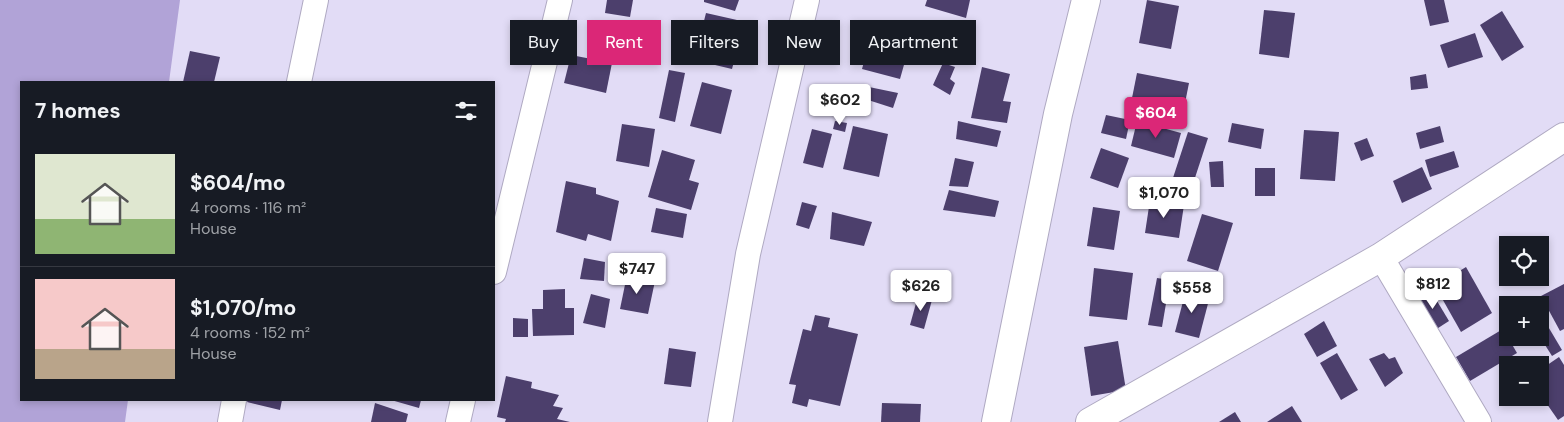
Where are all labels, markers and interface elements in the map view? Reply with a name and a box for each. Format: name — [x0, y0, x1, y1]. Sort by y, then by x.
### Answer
chip: Buy — [510, 20, 577, 65]
chip: Rent — [587, 20, 661, 65]
chip: Filters — [671, 20, 758, 65]
chip: New — [768, 20, 840, 65]
chip: Apartment — [850, 20, 976, 65]
pin: $602 — [810, 84, 870, 126]
text: $602 — [820, 89, 860, 110]
pin: $604 — [1126, 96, 1186, 139]
text: 7 homes — [35, 97, 121, 125]
icon: filters — [452, 97, 480, 125]
text: $604 — [1135, 102, 1177, 123]
text: $604/mo — [190, 169, 286, 197]
icon: home — [75, 174, 135, 234]
pin: $1,070 — [1123, 176, 1205, 219]
text: $1,070 — [1139, 182, 1189, 203]
text: 4 rooms · 116 m² — [190, 197, 306, 218]
text: House — [190, 218, 237, 239]
map controls — [1499, 236, 1549, 406]
button: locate — [1499, 236, 1549, 286]
pin: $747 — [607, 252, 667, 295]
text: $747 — [619, 258, 655, 279]
pin: $812 — [1403, 268, 1463, 310]
pin: $626 — [891, 270, 951, 312]
pin: $558 — [1162, 272, 1222, 314]
text: $812 — [1416, 273, 1450, 294]
text: $626 — [901, 275, 941, 296]
text: $558 — [1172, 277, 1212, 298]
text: $1,070/mo — [190, 294, 296, 322]
button: + — [1499, 296, 1549, 346]
icon: home — [75, 299, 135, 359]
text: 4 rooms · 152 m² — [190, 322, 310, 343]
text: House — [190, 343, 237, 364]
button: − — [1499, 356, 1549, 406]

